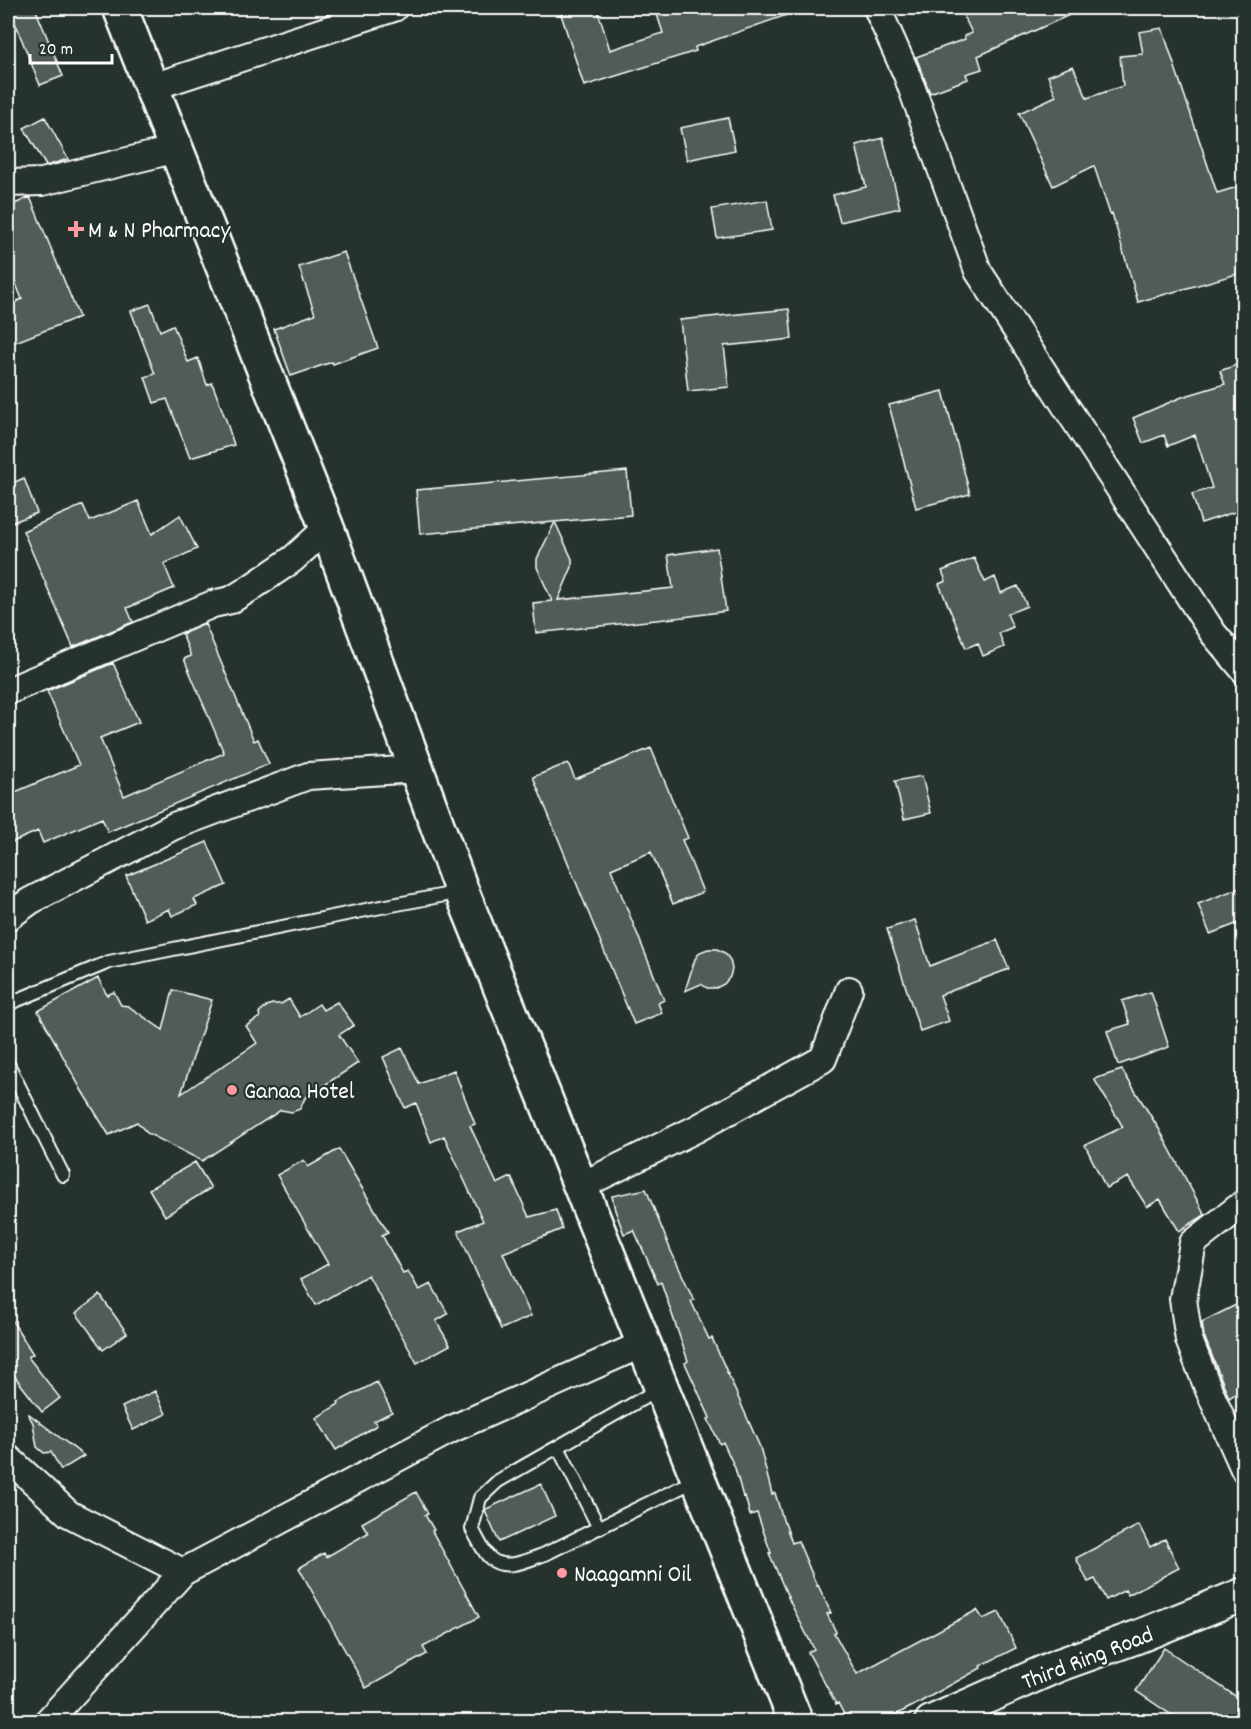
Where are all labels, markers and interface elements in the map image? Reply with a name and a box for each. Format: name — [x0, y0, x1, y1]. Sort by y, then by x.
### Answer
scale bar — [30, 27, 112, 65]
text: 20 m — [39, 38, 73, 63]
place label: M & N Pharmacy — [88, 215, 231, 249]
marker: M & N Pharmacy — [69, 222, 83, 236]
place label: Ganaa Hotel — [244, 1076, 355, 1110]
marker: Ganaa Hotel — [225, 1083, 239, 1097]
place label: Naagamni Oil — [574, 1559, 692, 1593]
marker: Naagamni Oil — [555, 1566, 569, 1580]
street label: Third Ring Road — [1017, 1619, 1159, 1701]

